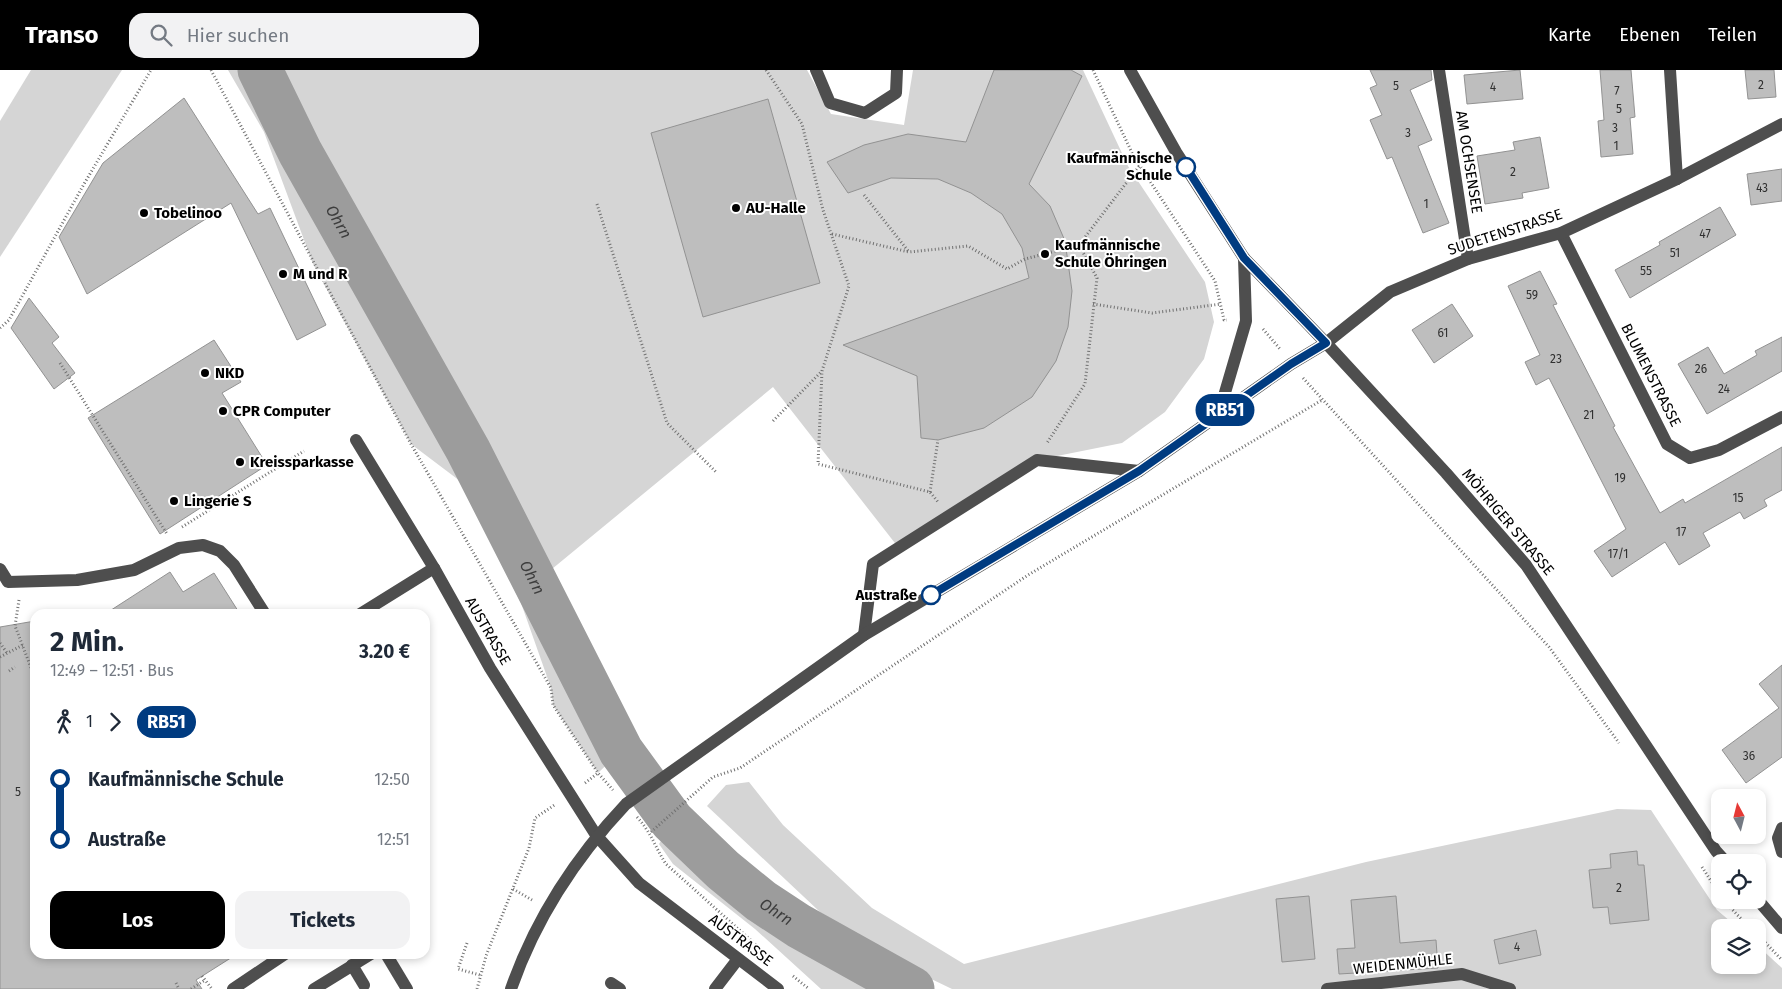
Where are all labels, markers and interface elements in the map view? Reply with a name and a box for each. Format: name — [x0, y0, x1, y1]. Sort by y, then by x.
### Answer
search box — [129, 13, 479, 58]
text: Transo — [25, 21, 99, 49]
icon: search — [147, 21, 175, 49]
text: Hier suchen — [187, 24, 289, 47]
text: Karte — [1548, 24, 1591, 46]
text: Ebenen — [1619, 24, 1680, 46]
text: Teilen — [1708, 24, 1757, 46]
house number: 2 — [1758, 78, 1764, 92]
house number: 5 — [1393, 79, 1399, 93]
house number: 4 — [1490, 80, 1497, 94]
house number: 7 — [1614, 84, 1620, 98]
house number: 5 — [1616, 102, 1622, 116]
street label: AM OCHSENSEE — [1452, 109, 1486, 215]
house number: 3 — [1612, 121, 1618, 135]
house number: 3 — [1405, 126, 1411, 140]
house number: 1 — [1613, 139, 1619, 153]
place label: Kaufmännische Schule — [1067, 149, 1172, 184]
marker: Kaufmännische Schule — [1176, 157, 1196, 177]
house number: 2 — [1510, 165, 1516, 179]
house number: 43 — [1756, 181, 1768, 195]
house number: 1 — [1423, 197, 1429, 211]
place label: AU-Halle — [745, 199, 806, 217]
water label: Ohrn — [322, 201, 356, 242]
marker: AU-Halle — [730, 202, 742, 214]
place label: Tobelinoo — [154, 204, 222, 222]
street label: SUDETENSTRASSE — [1445, 205, 1565, 259]
marker: Tobelinoo — [138, 207, 150, 219]
house number: 47 — [1699, 227, 1711, 241]
place label: Kaufmännische Schule Öhringen — [1055, 236, 1167, 271]
house number: 51 — [1670, 246, 1680, 260]
marker: Kaufmännische Schule Öhringen — [1039, 248, 1051, 260]
house number: 55 — [1640, 264, 1652, 278]
place label: M und R — [293, 265, 348, 283]
marker: M und R — [277, 268, 289, 280]
house number: 59 — [1526, 288, 1538, 302]
street label: BLUMENSTRASSE — [1617, 320, 1685, 430]
house number: 61 — [1437, 326, 1449, 340]
house number: 23 — [1550, 352, 1562, 366]
house number: 26 — [1695, 362, 1707, 376]
place label: NKD — [215, 364, 244, 382]
marker: NKD — [199, 367, 211, 379]
house number: 24 — [1718, 382, 1731, 396]
line badge: RB51 — [1190, 394, 1260, 426]
text: RB51 — [1205, 399, 1245, 421]
place label: CPR Computer — [233, 402, 332, 420]
marker: CPR Computer — [217, 405, 229, 417]
house number: 21 — [1584, 408, 1594, 422]
place label: Kreissparkasse — [250, 453, 354, 471]
marker: Kreissparkasse — [234, 456, 246, 468]
street label: MÖHRIGER STRASSE — [1458, 465, 1558, 579]
house number: 19 — [1614, 471, 1626, 485]
house number: 15 — [1732, 491, 1744, 505]
place label: Lingerie S — [184, 492, 252, 510]
marker: Lingerie S — [168, 495, 180, 507]
house number: 17 — [1676, 525, 1686, 539]
house number: 17/1 — [1608, 547, 1628, 561]
water label: Ohrn — [516, 557, 549, 597]
marker: Austraße — [921, 585, 941, 605]
place label: Austraße — [854, 586, 917, 604]
street label: AUSTRASSE — [461, 594, 515, 668]
text: 2 Min. — [50, 625, 124, 658]
text: 3.20 € — [359, 640, 410, 663]
text: 12:49 – 12:51 · Bus — [50, 661, 174, 680]
icon: walk — [50, 708, 78, 736]
icon: forward — [101, 708, 129, 736]
text: RB51 — [147, 711, 186, 733]
text: 1 — [86, 712, 93, 731]
house number: 36 — [1743, 749, 1755, 763]
text: Kaufmännische Schule — [88, 768, 284, 791]
text: 12:50 — [374, 770, 410, 789]
house number: 5 — [15, 785, 21, 799]
north arrow — [1711, 789, 1766, 844]
map controls — [1711, 789, 1766, 974]
text: Austraße — [88, 828, 166, 851]
text: 12:51 — [377, 830, 410, 849]
button: locate — [1711, 854, 1766, 909]
house number: 2 — [1616, 881, 1622, 895]
button: Los — [50, 891, 225, 949]
button: Tickets — [235, 891, 410, 949]
water label: Ohrn — [756, 894, 797, 929]
street label: AUSTRASSE — [705, 910, 777, 970]
button: layers — [1711, 919, 1766, 974]
house number: 4 — [1514, 940, 1521, 954]
street label: WEIDENMÜHLE — [1352, 950, 1454, 978]

